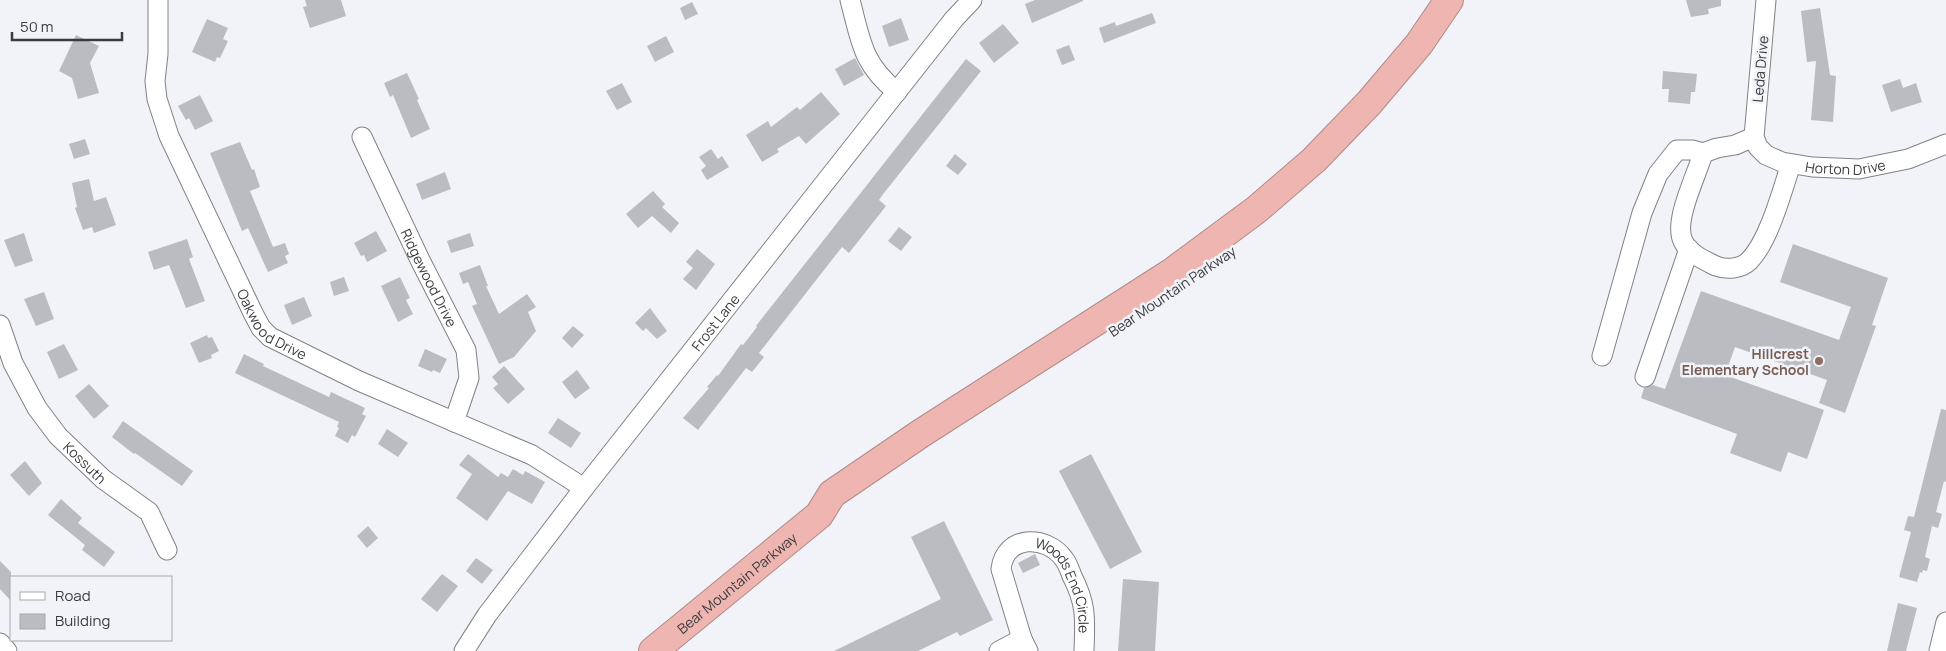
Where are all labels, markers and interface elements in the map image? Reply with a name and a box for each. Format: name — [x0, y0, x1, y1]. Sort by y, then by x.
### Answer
scale bar — [12, 10, 122, 42]
text: 50 m — [20, 16, 54, 37]
street label: Leda Drive — [1748, 35, 1772, 103]
street label: Horton Drive — [1804, 154, 1887, 179]
street label: Ridgewood Drive — [397, 225, 462, 330]
street label: Bear Mountain Parkway — [1105, 241, 1240, 341]
street label: Oakwood Drive — [233, 285, 310, 363]
street label: Frost Lane — [687, 290, 743, 354]
place label: Hillcrest Elementary School — [1682, 344, 1809, 379]
marker: Hillcrest Elementary School — [1813, 355, 1825, 367]
street label: Kossuth — [60, 437, 111, 487]
street label: Bear Mountain Parkway — [673, 527, 801, 637]
street label: Woods End Circle — [1033, 532, 1094, 633]
legend — [10, 576, 172, 641]
text: Road — [55, 585, 91, 606]
text: Building — [55, 610, 110, 631]

